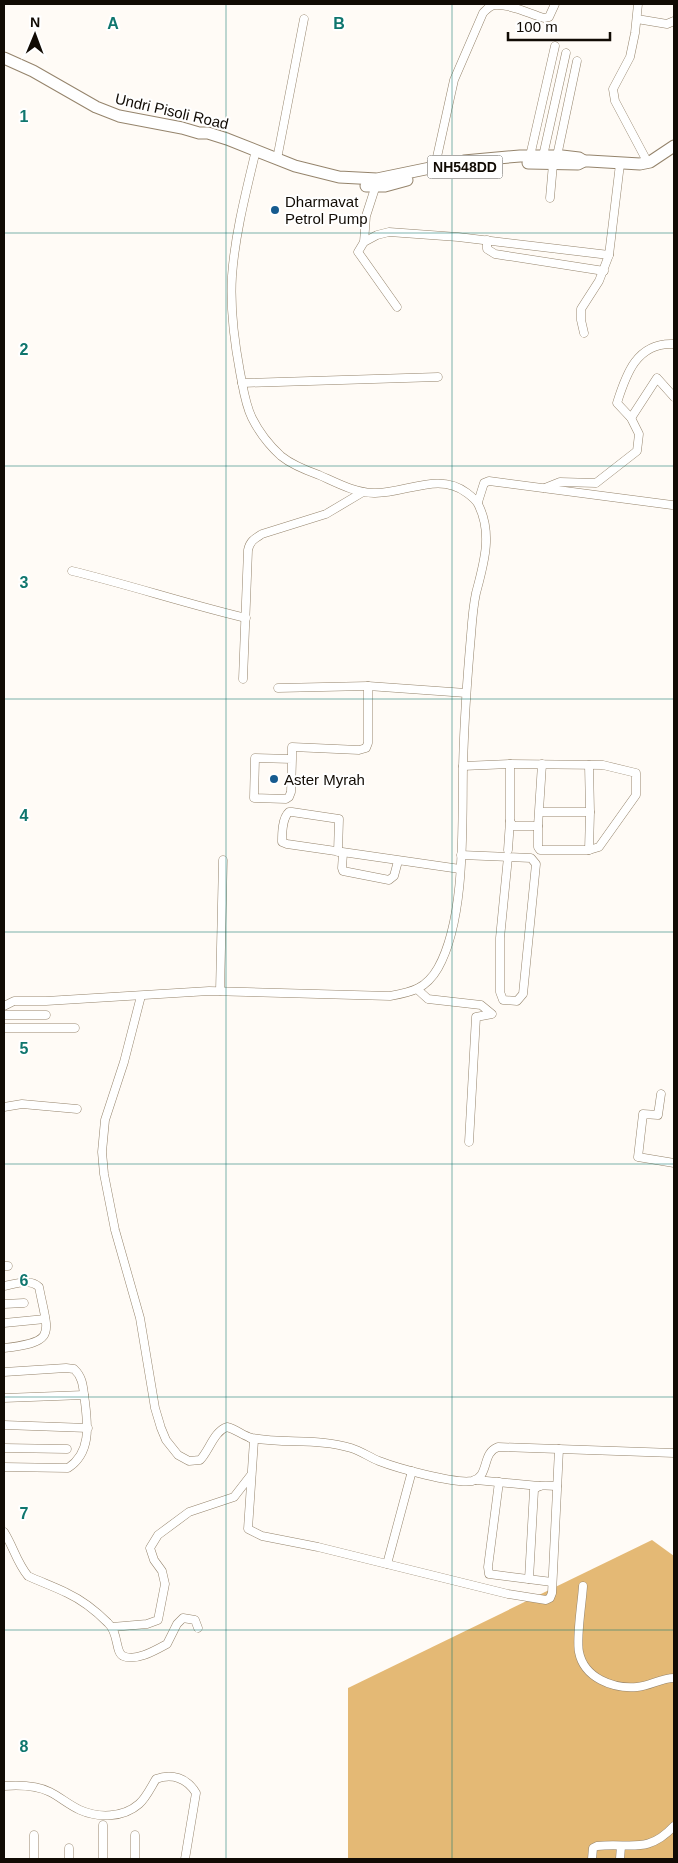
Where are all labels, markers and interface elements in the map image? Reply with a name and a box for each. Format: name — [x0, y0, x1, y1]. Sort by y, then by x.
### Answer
north arrow — [10, 10, 60, 60]
scale bar — [508, 10, 610, 42]
text: N — [30, 14, 40, 30]
text: A — [107, 15, 119, 32]
text: B — [333, 15, 345, 32]
text: 100 m — [516, 18, 558, 35]
street label: Undri Pisoli Road — [114, 90, 230, 132]
text: 1 — [20, 108, 29, 125]
road number: NH548DD — [428, 156, 502, 178]
place label: Dharmavat Petrol Pump — [285, 193, 368, 227]
marker: Dharmavat Petrol Pump — [269, 204, 281, 216]
text: 2 — [20, 341, 29, 358]
text: 3 — [20, 574, 29, 591]
place label: Aster Myrah — [284, 771, 365, 788]
marker: Aster Myrah — [268, 773, 280, 785]
text: 4 — [20, 807, 29, 824]
text: 5 — [20, 1040, 29, 1057]
text: 6 — [20, 1272, 29, 1289]
text: 7 — [20, 1505, 29, 1522]
text: 8 — [20, 1738, 29, 1755]

